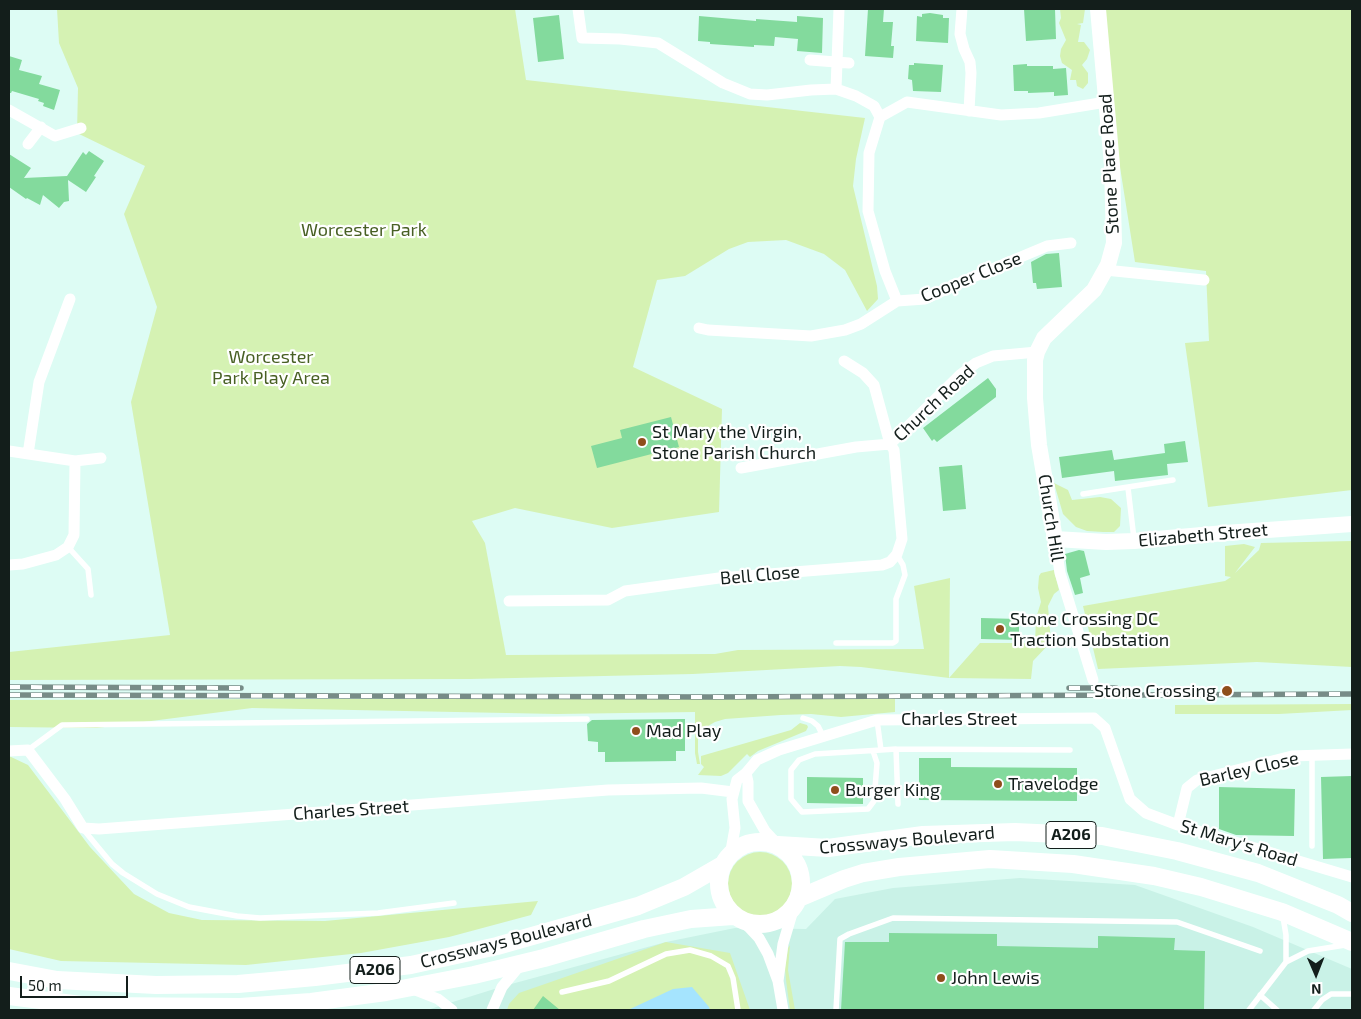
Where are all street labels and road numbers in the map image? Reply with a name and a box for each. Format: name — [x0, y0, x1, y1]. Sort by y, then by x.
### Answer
street label: Stone Place Road — [1095, 93, 1123, 235]
street label: Cooper Close — [917, 247, 1025, 307]
street label: Church Road — [889, 360, 979, 446]
street label: Church Hill — [1033, 473, 1069, 563]
street label: Elizabeth Street — [1137, 519, 1269, 551]
street label: Bell Close — [719, 561, 801, 589]
street label: Charles Street — [901, 708, 1017, 730]
street label: Barley Close — [1197, 747, 1301, 791]
street label: Charles Street — [292, 795, 410, 825]
street label: St Mary's Road — [1178, 815, 1300, 871]
street label: Crossways Boulevard — [818, 822, 996, 858]
road number: A206 — [1046, 822, 1096, 848]
street label: Crossways Boulevard — [418, 909, 594, 973]
road number: A206 — [350, 956, 400, 984]

